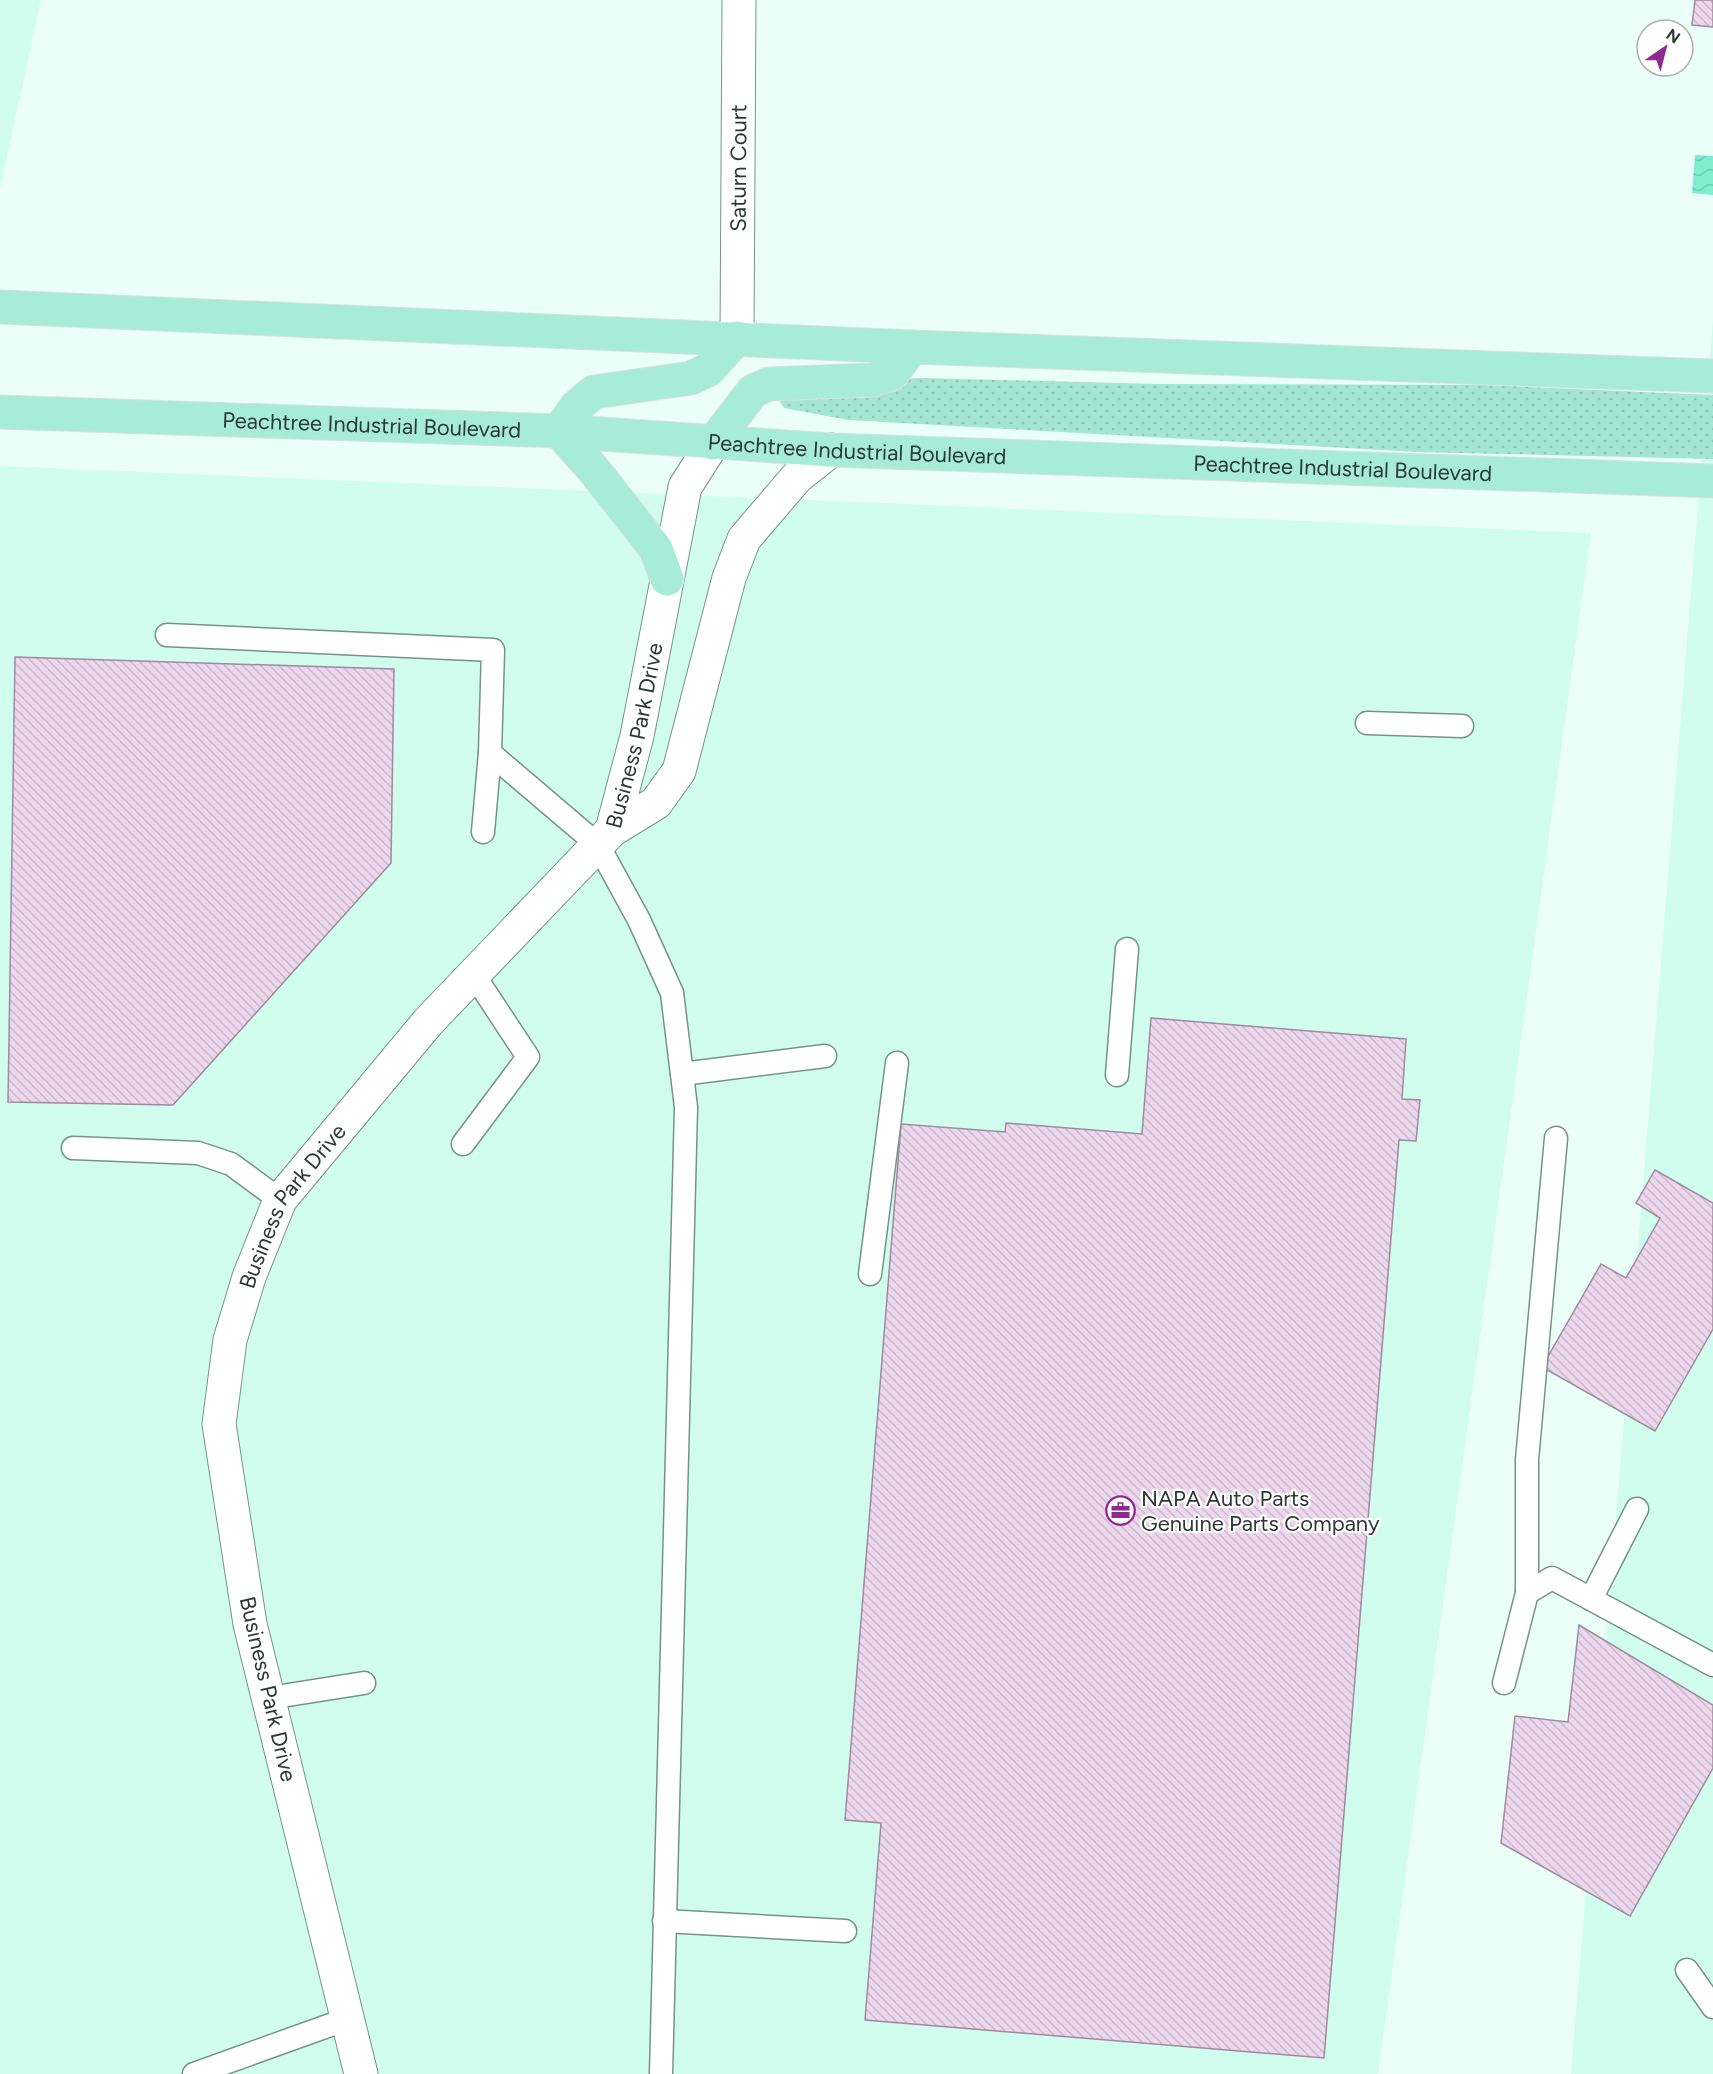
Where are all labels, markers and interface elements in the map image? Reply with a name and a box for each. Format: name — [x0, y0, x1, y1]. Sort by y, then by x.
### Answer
north arrow — [1635, 18, 1695, 78]
text: N — [1663, 25, 1684, 47]
street label: Saturn Court — [724, 104, 752, 232]
street label: Peachtree Industrial Boulevard — [222, 406, 522, 443]
street label: Peachtree Industrial Boulevard — [707, 428, 1007, 470]
street label: Peachtree Industrial Boulevard — [1193, 449, 1493, 487]
street label: Business Park Drive — [600, 640, 668, 831]
street label: Business Park Drive — [233, 1118, 351, 1292]
place label: NAPA Auto Parts Genuine Parts Company — [1141, 1485, 1380, 1537]
office icon: NAPA Auto Parts Genuine Parts Company — [1104, 1495, 1136, 1527]
street label: Business Park Drive — [234, 1594, 302, 1784]

